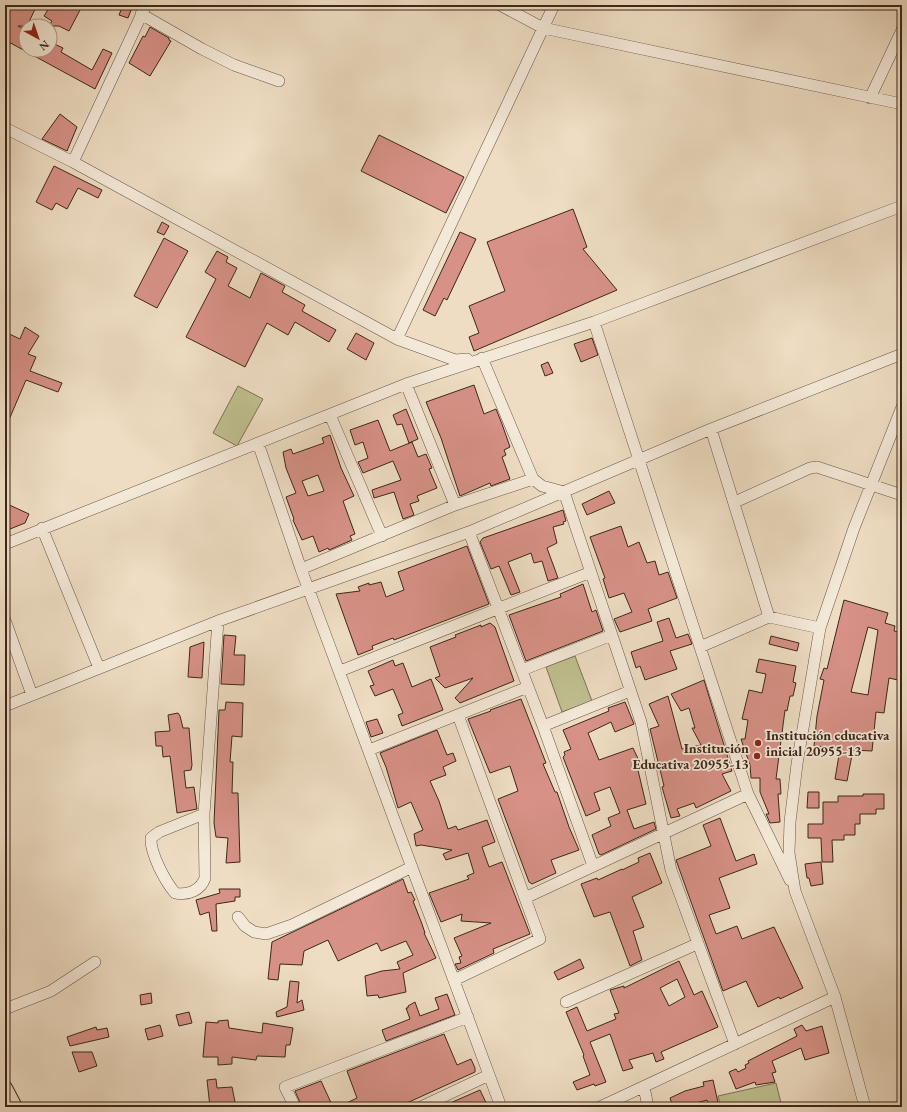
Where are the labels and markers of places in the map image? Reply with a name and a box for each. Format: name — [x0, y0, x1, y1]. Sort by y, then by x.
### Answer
place label: Institución educativa inicial 20955-13 — [766, 726, 890, 760]
marker: Institución educativa inicial 20955-13 — [753, 738, 763, 748]
place label: Institución Educativa 20955-13 — [632, 739, 749, 773]
marker: Institución Educativa 20955-13 — [752, 751, 762, 761]

